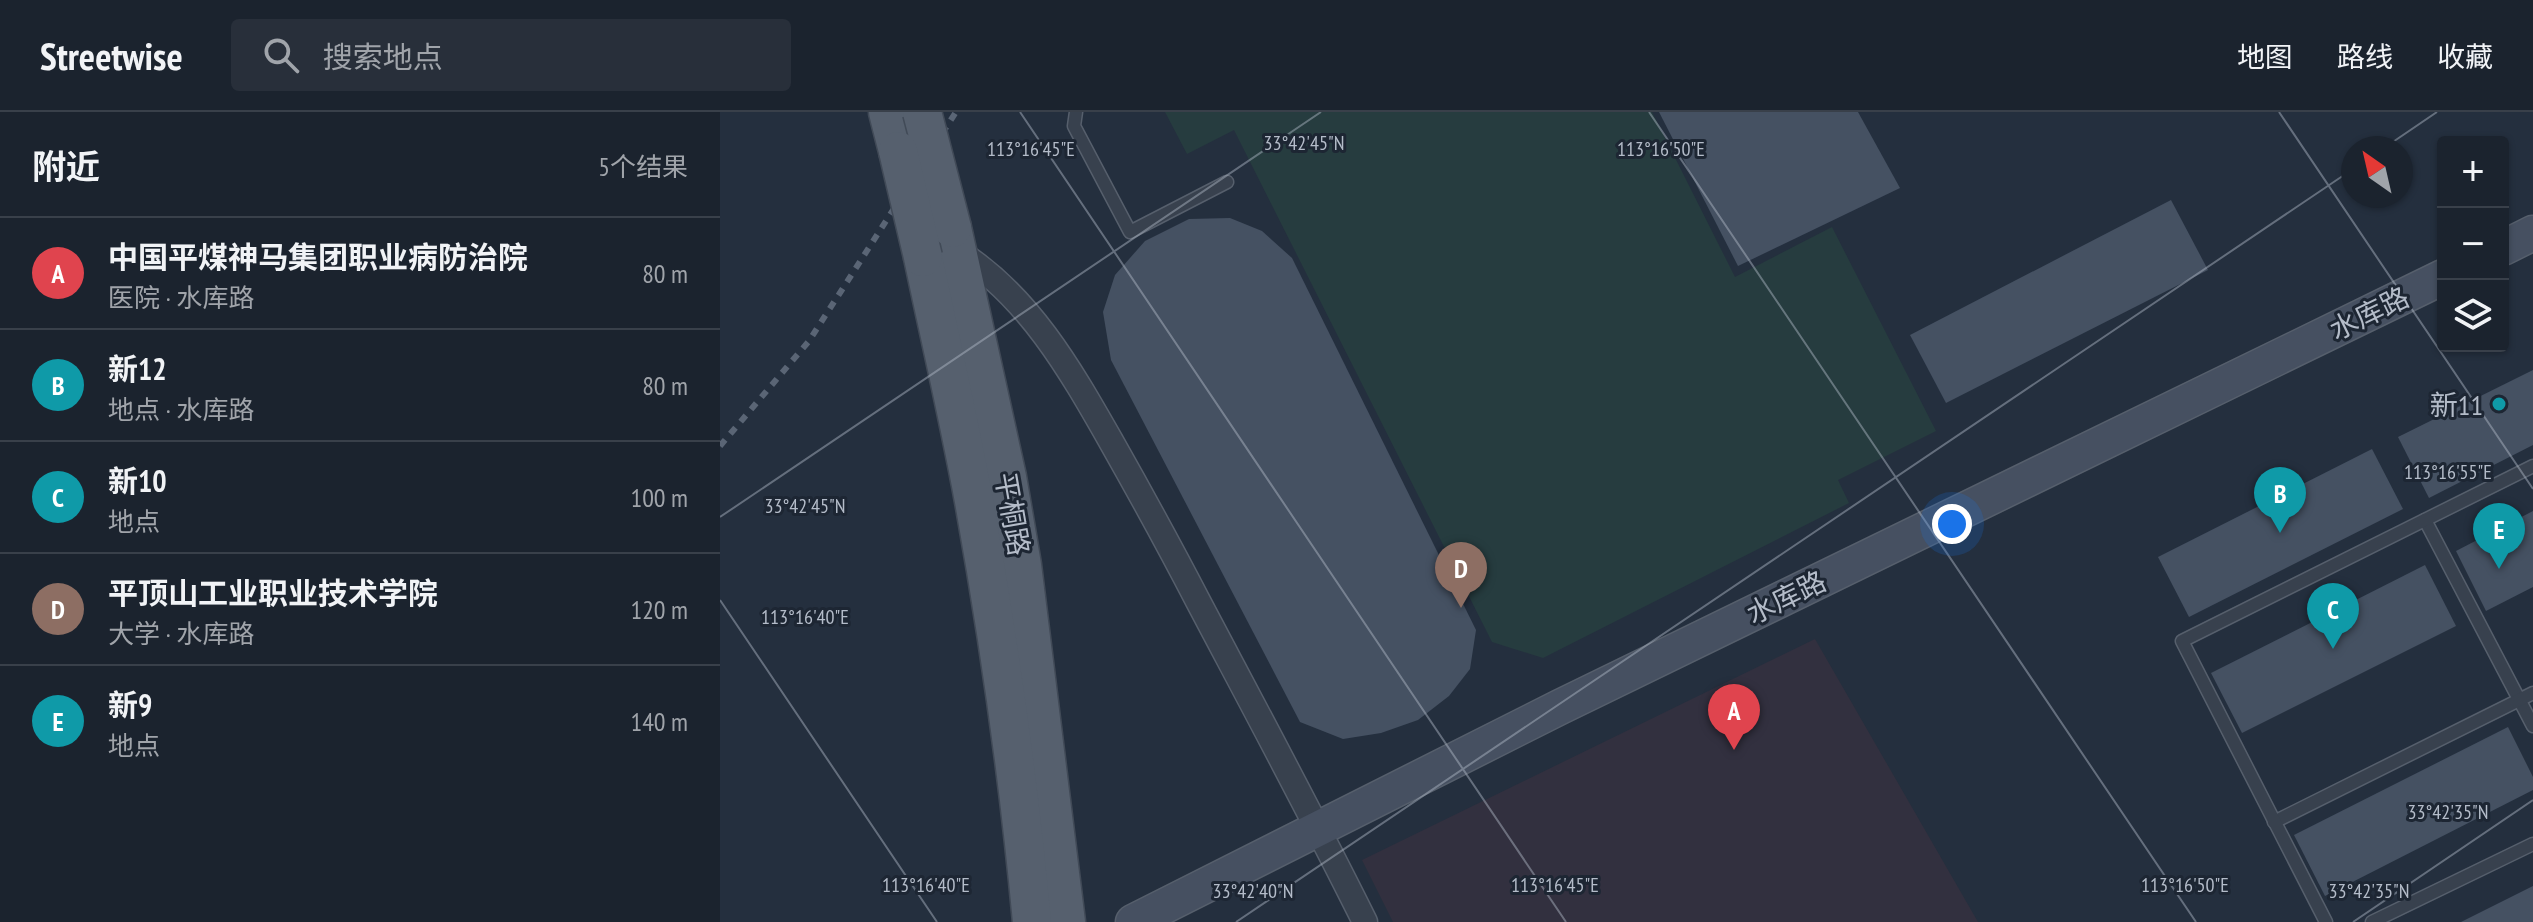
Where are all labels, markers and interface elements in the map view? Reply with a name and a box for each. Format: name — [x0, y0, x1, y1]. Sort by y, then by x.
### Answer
search box — [231, 19, 791, 91]
text: Streetwise — [40, 31, 183, 80]
icon: search — [259, 33, 303, 77]
text: 搜索地点 — [323, 37, 443, 76]
text: 地图 — [2237, 38, 2293, 75]
text: 路线 — [2337, 38, 2393, 75]
text: 收藏 — [2437, 38, 2493, 75]
text: 33°42'45"N — [1264, 130, 1344, 156]
text: 113°16'45"E — [987, 136, 1075, 162]
text: 113°16'50"E — [1617, 136, 1705, 162]
north arrow — [2341, 136, 2413, 208]
map controls — [2437, 136, 2509, 352]
button: + — [2437, 136, 2509, 208]
text: 附近 — [32, 144, 100, 188]
text: 5个结果 — [598, 150, 688, 183]
button: − — [2437, 208, 2509, 280]
text: 中国平煤神马集团职业病防治院 — [108, 237, 528, 276]
text: A — [51, 257, 65, 290]
text: 80 m — [642, 257, 688, 290]
street label: 水库路 — [2323, 278, 2415, 348]
button: layers — [2437, 280, 2509, 352]
text: 医院 · 水库路 — [108, 281, 255, 314]
text: 新12 — [108, 349, 167, 388]
text: B — [52, 369, 64, 402]
text: 80 m — [642, 369, 688, 402]
place label: 新11 — [2430, 386, 2483, 423]
text: 地点 · 水库路 — [108, 393, 255, 426]
marker: 新11 — [2490, 395, 2508, 413]
text: 113°16'55"E — [2404, 459, 2492, 485]
text: 新10 — [108, 461, 167, 500]
pin: B — [2254, 467, 2306, 533]
street label: 平桐路 — [987, 469, 1039, 559]
text: C — [52, 481, 64, 514]
text: 100 m — [630, 481, 688, 514]
text: 33°42'45"N — [765, 493, 845, 519]
pin: E — [2473, 503, 2525, 569]
your location — [1932, 504, 1972, 544]
text: 地点 — [108, 505, 160, 538]
pin: D — [1435, 542, 1487, 608]
street label: 水库路 — [1740, 562, 1832, 632]
text: 平顶山工业职业技术学院 — [108, 573, 438, 612]
pin: C — [2307, 583, 2359, 649]
text: D — [51, 593, 65, 626]
text: 120 m — [630, 593, 688, 626]
text: 113°16'40"E — [761, 604, 849, 630]
text: 大学 · 水库路 — [108, 617, 255, 650]
pin: A — [1708, 684, 1760, 750]
text: 新9 — [108, 685, 152, 724]
text: E — [52, 705, 64, 738]
text: 140 m — [630, 705, 688, 738]
text: 地点 — [108, 729, 160, 762]
text: 33°42'35"N — [2408, 799, 2488, 825]
text: 113°16'40"E — [882, 872, 970, 898]
text: 113°16'45"E — [1511, 872, 1599, 898]
text: 113°16'50"E — [2141, 872, 2229, 898]
text: 33°42'40"N — [1213, 878, 1293, 904]
text: 33°42'35"N — [2329, 878, 2409, 904]

